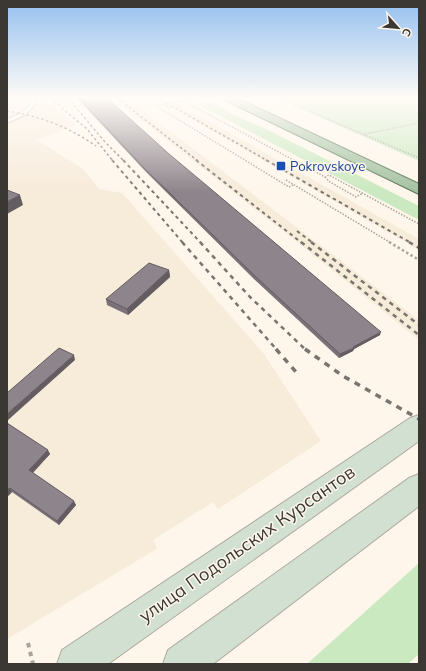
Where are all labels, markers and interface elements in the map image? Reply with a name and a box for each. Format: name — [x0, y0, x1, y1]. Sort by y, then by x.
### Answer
north arrow — [378, 8, 418, 48]
text: С — [399, 26, 415, 39]
place label: Pokrovskoye — [290, 158, 365, 174]
marker: Pokrovskoye — [275, 160, 287, 172]
street label: улица Подольских Курсантов — [134, 460, 359, 627]

